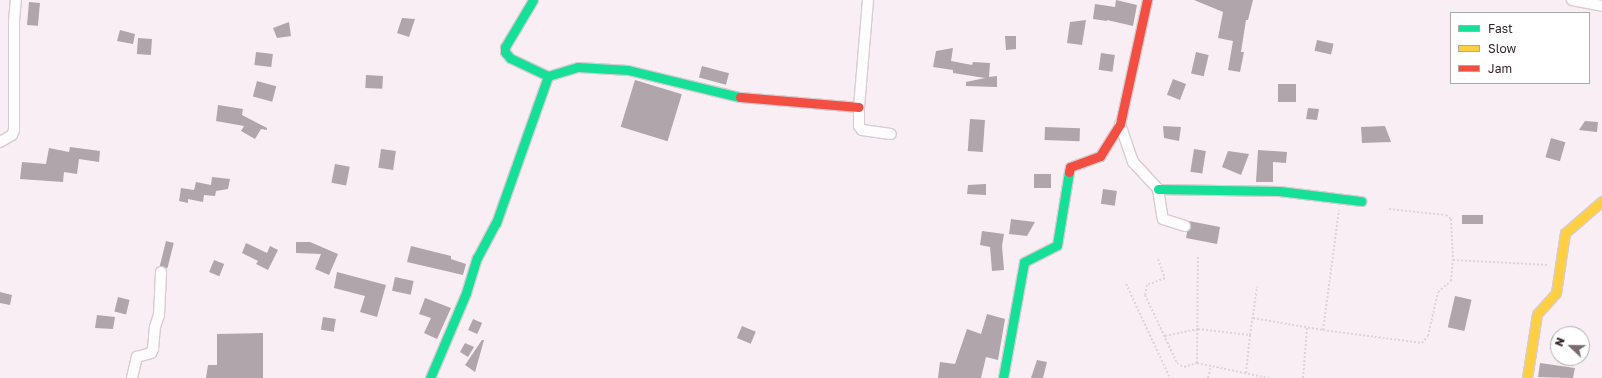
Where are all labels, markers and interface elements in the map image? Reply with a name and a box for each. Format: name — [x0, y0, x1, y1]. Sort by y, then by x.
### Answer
legend — [1450, 12, 1590, 84]
text: Fast — [1488, 21, 1513, 36]
text: Slow — [1488, 41, 1516, 56]
text: Jam — [1488, 61, 1512, 76]
north arrow — [1550, 326, 1590, 366]
text: N — [1552, 335, 1567, 348]

